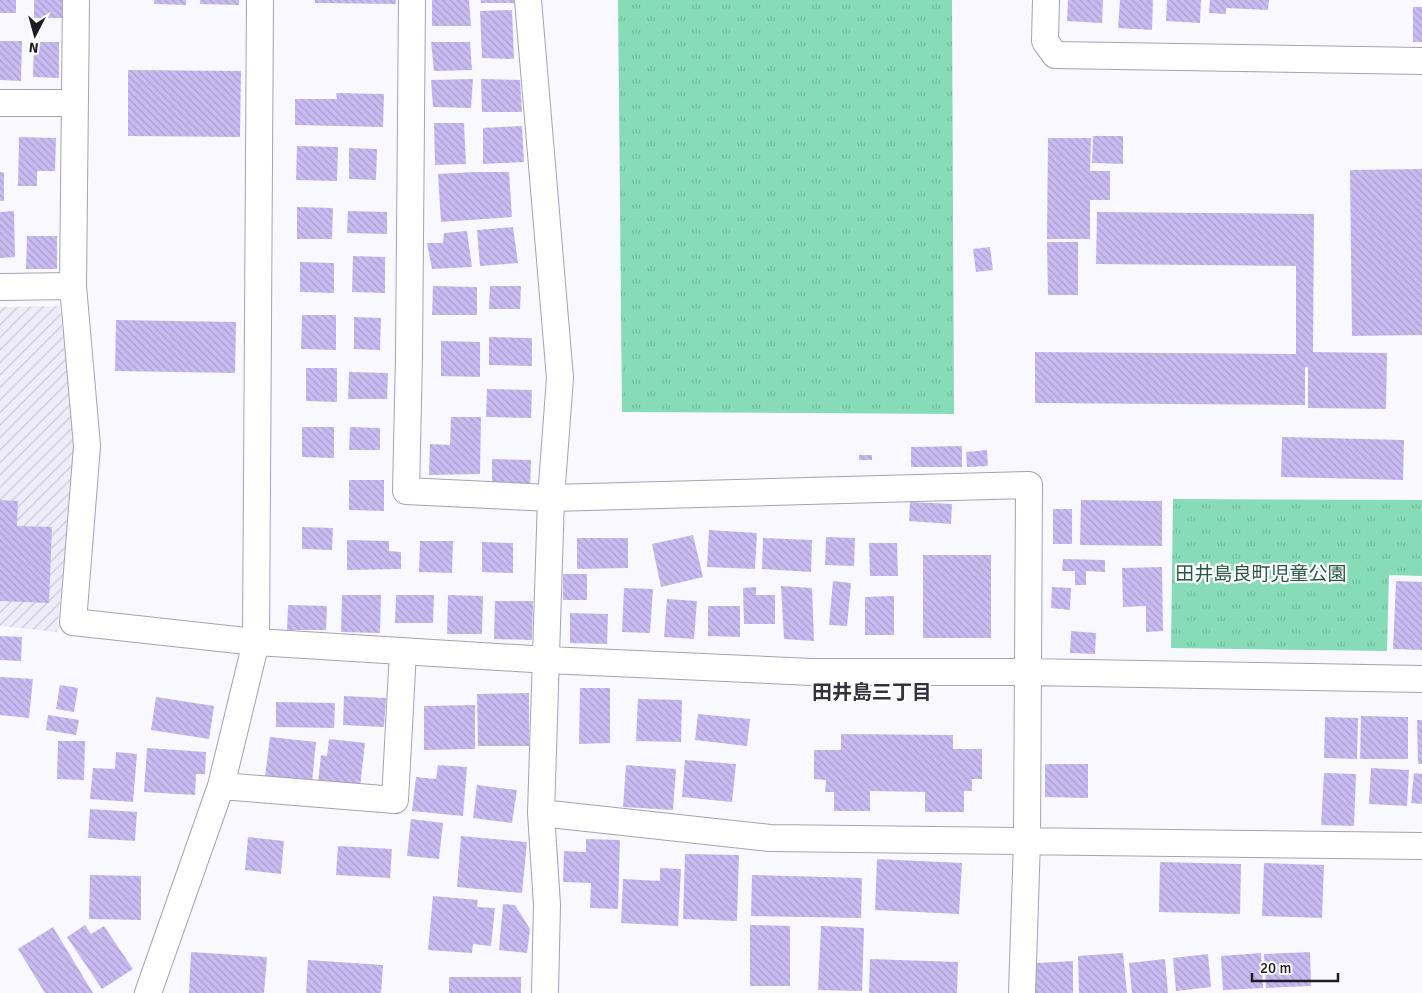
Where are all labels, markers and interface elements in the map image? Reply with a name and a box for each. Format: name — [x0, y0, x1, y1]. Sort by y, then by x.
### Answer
north arrow — [10, 10, 60, 60]
text: N — [28, 38, 39, 56]
park label: 田井島良町児童公園 — [1175, 562, 1347, 586]
district label: 田井島三丁目 — [812, 680, 932, 705]
scale bar — [1252, 950, 1338, 982]
text: 20 m — [1260, 959, 1291, 977]

